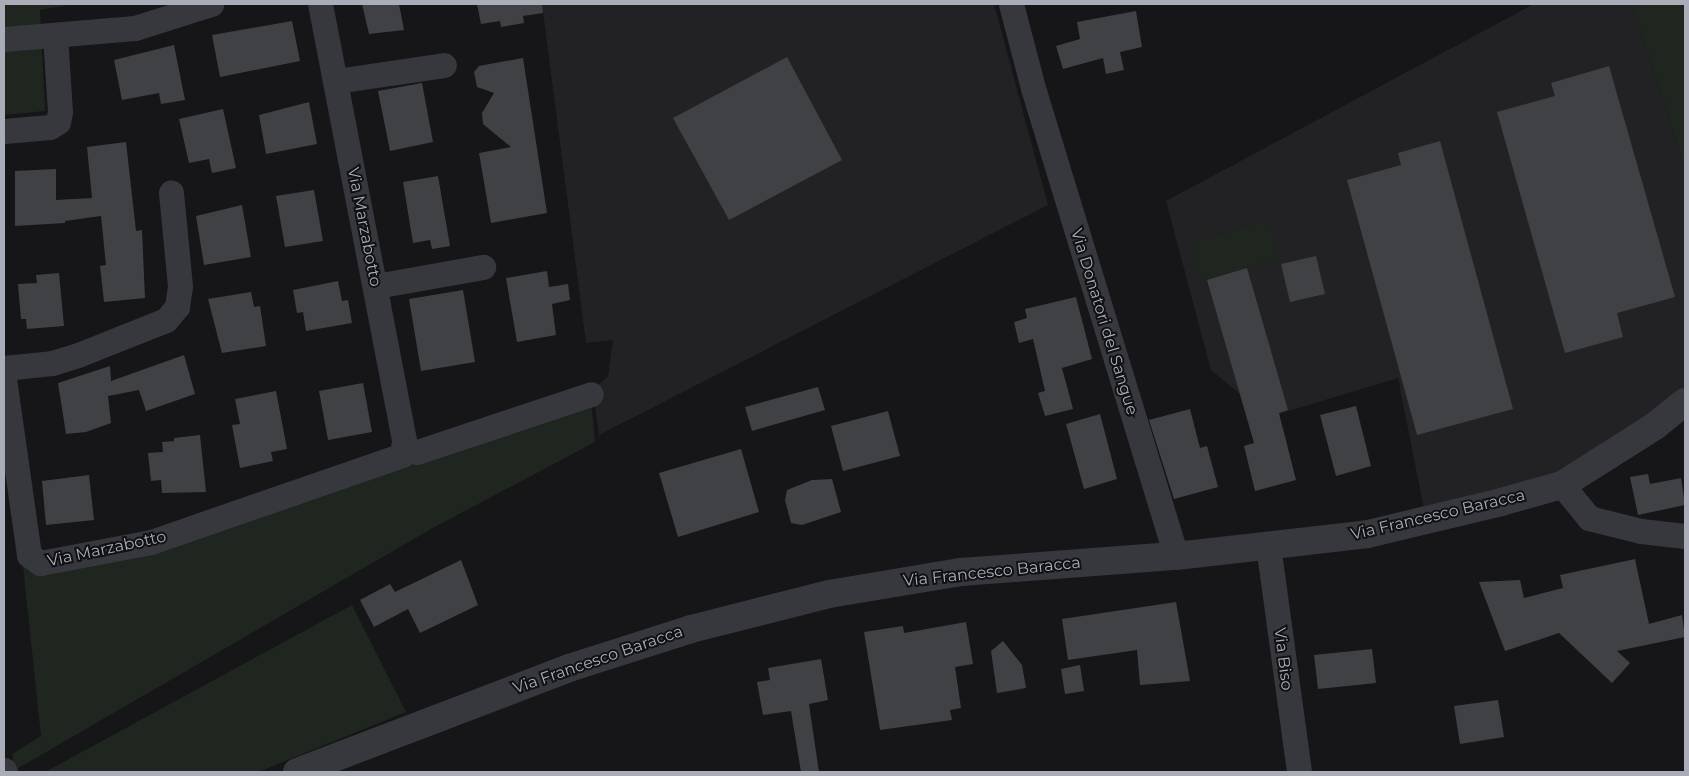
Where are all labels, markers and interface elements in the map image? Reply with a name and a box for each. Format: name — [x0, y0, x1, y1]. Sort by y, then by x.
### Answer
street label: Via Marzabotto — [343, 166, 385, 288]
street label: Via Donatori del Sangue — [1066, 227, 1142, 417]
street label: Via Francesco Baracca — [1349, 486, 1527, 544]
street label: Via Marzabotto — [46, 527, 168, 571]
street label: Via Francesco Baracca — [902, 553, 1082, 591]
street label: Via Francesco Baracca — [511, 622, 685, 698]
street label: Via Biso — [1270, 627, 1296, 691]

